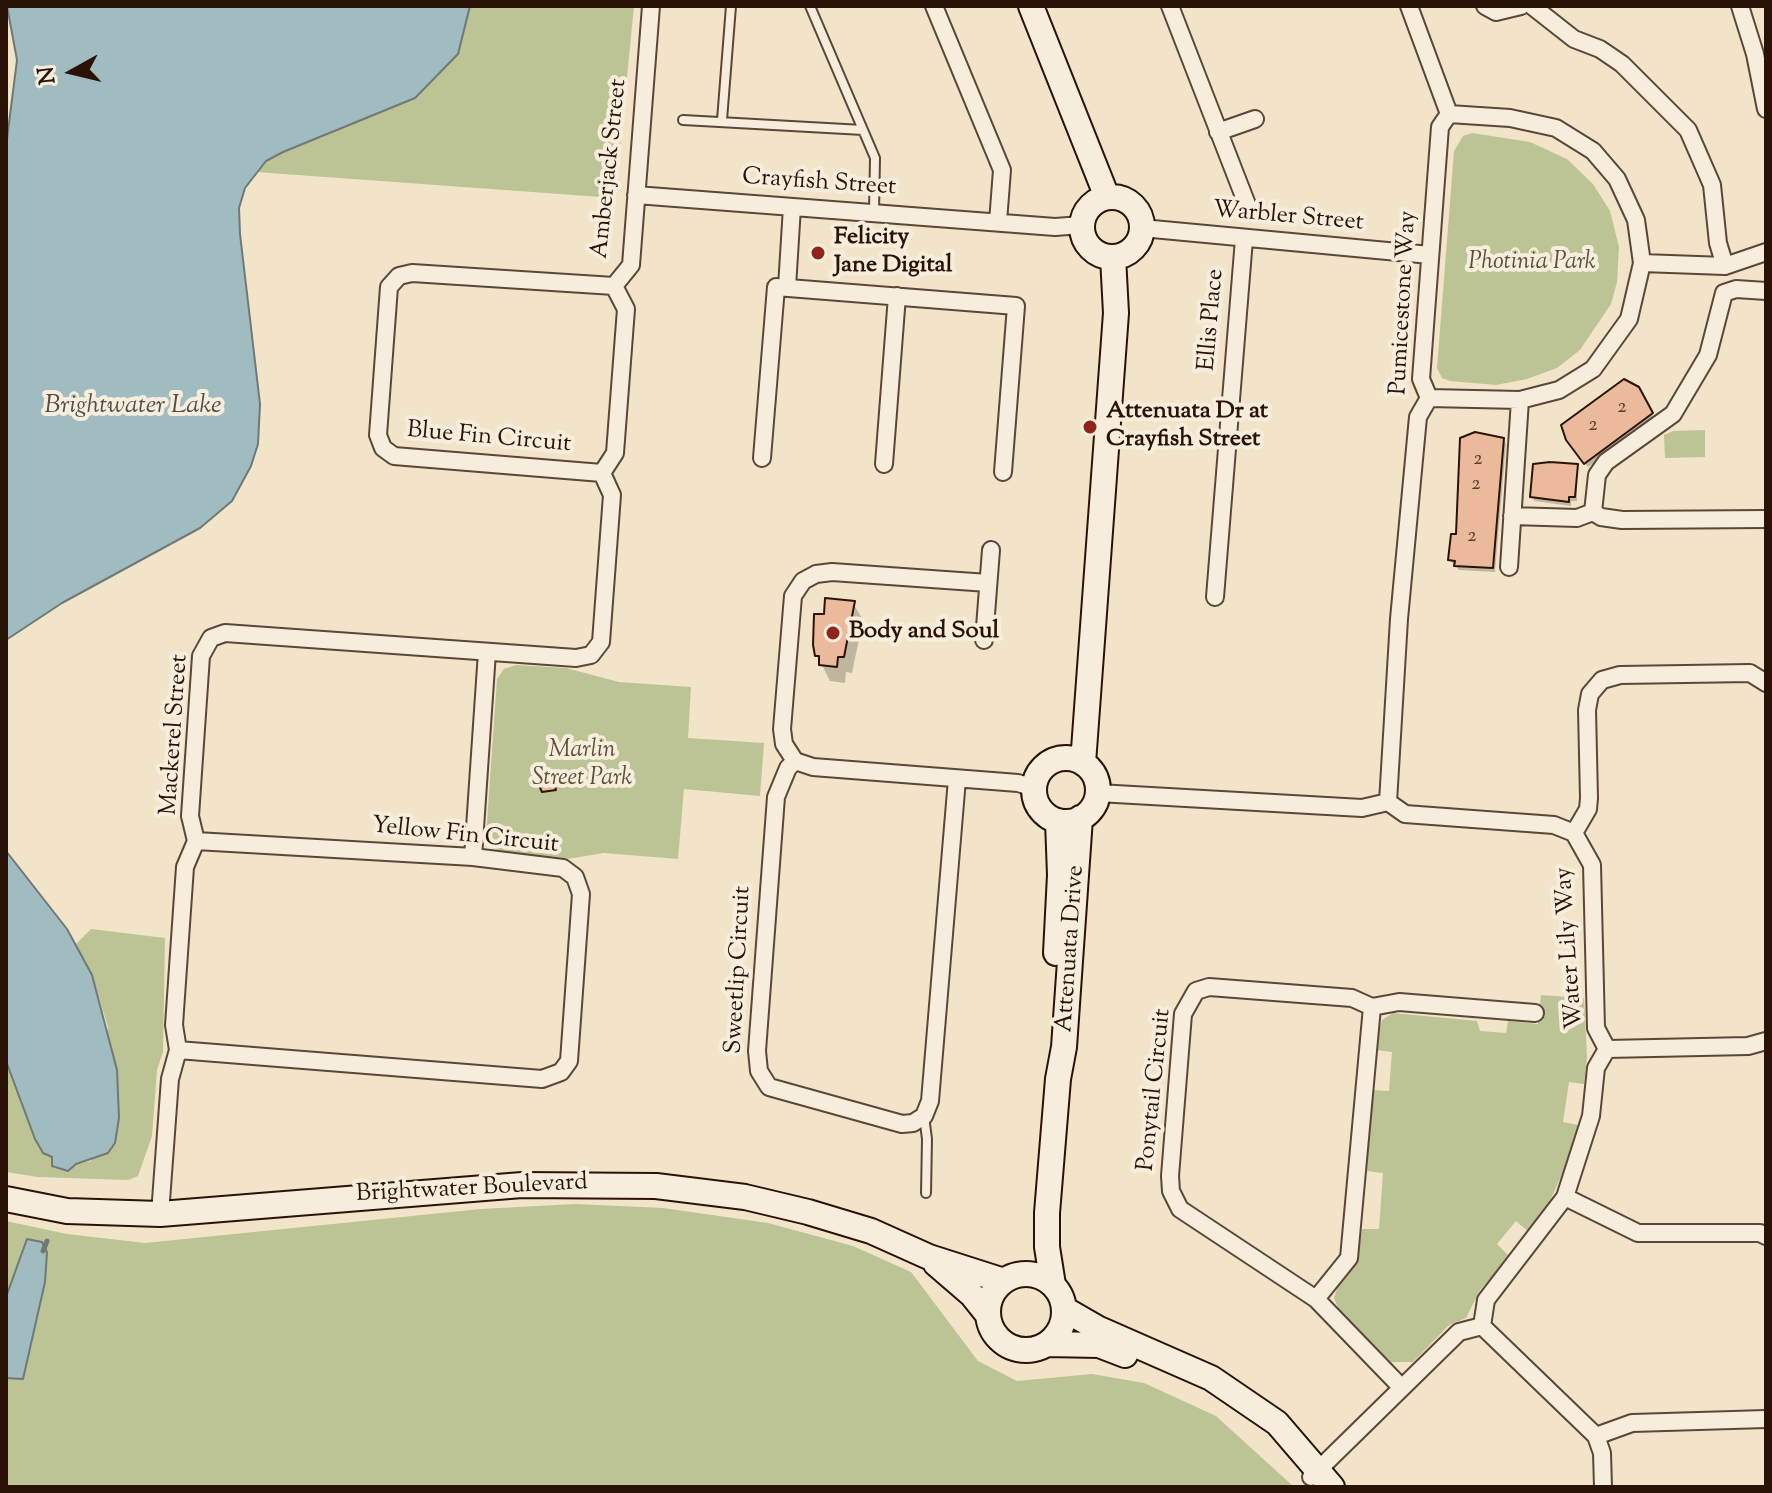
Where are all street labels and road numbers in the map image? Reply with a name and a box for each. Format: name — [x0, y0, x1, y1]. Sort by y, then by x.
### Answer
street label: Amberjack Street — [587, 78, 635, 260]
street label: Crayfish Street — [741, 164, 897, 204]
street label: Warbler Street — [1211, 197, 1365, 239]
street label: Pumicestone Way — [1386, 210, 1424, 396]
street label: Ellis Place — [1194, 268, 1232, 372]
street label: Blue Fin Circuit — [406, 417, 572, 461]
street label: Mackerel Street — [156, 654, 196, 816]
street label: Yellow Fin Circuit — [370, 813, 560, 861]
street label: Attenuata Drive — [1052, 864, 1092, 1034]
street label: Water Lily Way — [1551, 866, 1591, 1030]
street label: Sweetlip Circuit — [721, 885, 759, 1055]
street label: Ponytail Circuit — [1133, 1007, 1179, 1173]
street label: Brightwater Boulevard — [355, 1170, 589, 1210]

